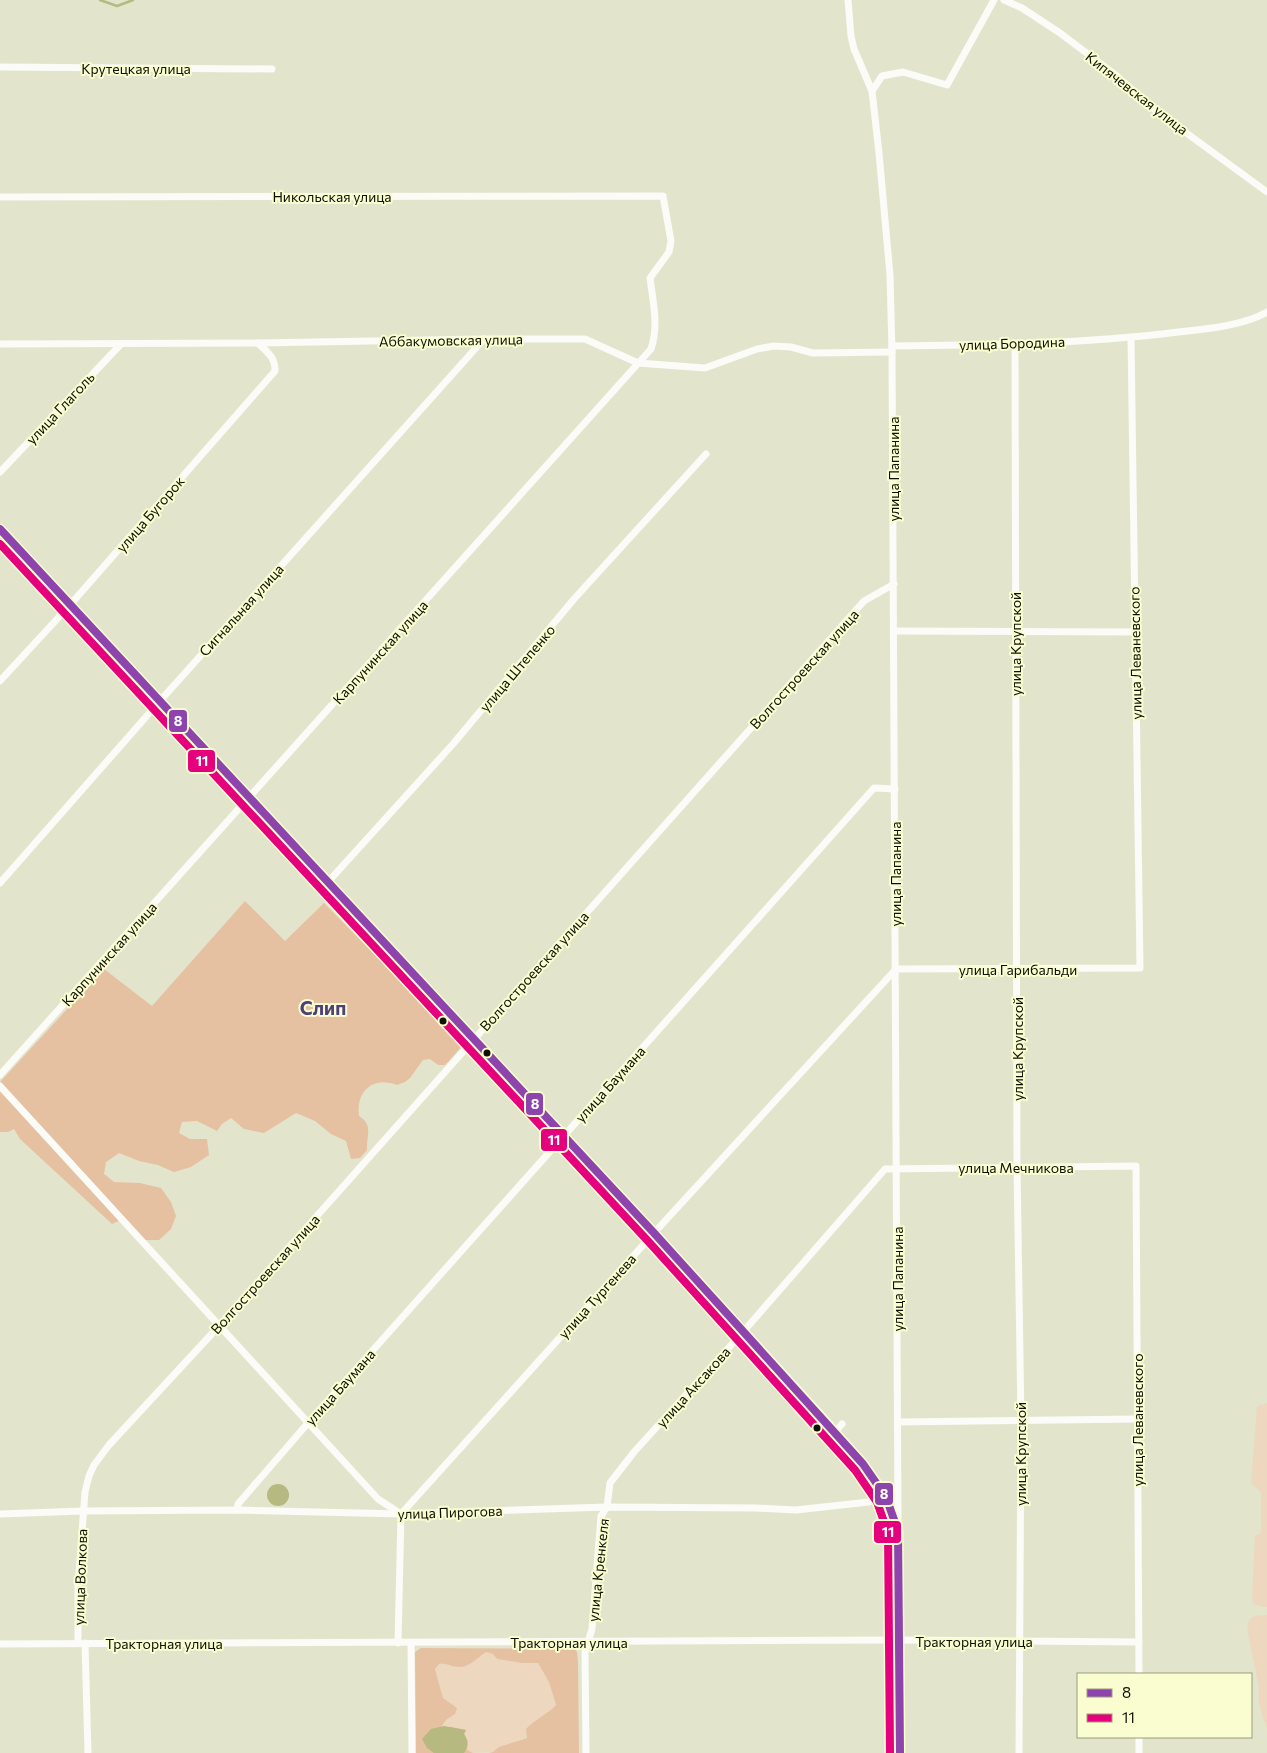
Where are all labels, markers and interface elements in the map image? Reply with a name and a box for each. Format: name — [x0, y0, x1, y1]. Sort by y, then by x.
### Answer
street label: Кипячевская улица — [1083, 48, 1191, 138]
street label: Крутецкая улица — [81, 60, 191, 77]
street label: Никольская улица — [272, 188, 392, 205]
street label: Аббакумовская улица — [379, 330, 523, 350]
street label: улица Бородина — [959, 333, 1065, 353]
street label: улица Глаголь — [22, 368, 98, 448]
street label: улица Папанина — [885, 416, 902, 522]
street label: улица Бугорок — [112, 472, 188, 555]
street label: Сигнальная улица — [195, 561, 287, 659]
street label: улица Леваневского — [1125, 586, 1145, 720]
street label: улица Крупской — [1007, 592, 1024, 696]
street label: Карпунинская улица — [329, 597, 431, 707]
street label: Волгостроевская улица — [746, 606, 862, 732]
street label: улица Штепенко — [476, 621, 558, 715]
line badge: 8 — [168, 709, 188, 733]
text: 8 — [174, 712, 183, 729]
line badge: 11 — [187, 749, 216, 773]
text: 11 — [196, 752, 208, 769]
street label: улица Папанина — [887, 821, 904, 927]
street label: Карпунинская улица — [58, 899, 160, 1009]
street label: Волгостроевская улица — [476, 908, 592, 1034]
street label: улица Гарибальди — [959, 961, 1077, 978]
district label: Слип — [300, 996, 346, 1019]
street label: улица Крупской — [1009, 997, 1026, 1101]
unlabelled marker — [438, 1016, 448, 1026]
street label: улица Баумана — [571, 1042, 649, 1126]
unlabelled marker — [482, 1048, 492, 1058]
line badge: 8 — [525, 1092, 544, 1116]
text: 8 — [531, 1095, 540, 1112]
line badge: 11 — [540, 1128, 568, 1152]
text: 11 — [548, 1131, 560, 1148]
street label: улица Мечникова — [958, 1159, 1074, 1176]
street label: Волгостроевская улица — [207, 1211, 323, 1337]
street label: улица Папанина — [889, 1226, 906, 1332]
street label: улица Тургенева — [555, 1250, 639, 1342]
street label: улица Аксакова — [652, 1343, 734, 1431]
street label: улица Баумана — [301, 1345, 379, 1429]
street label: улица Леваневского — [1129, 1353, 1146, 1487]
street label: улица Крупской — [1012, 1402, 1029, 1506]
unlabelled marker — [812, 1423, 822, 1433]
line badge: 8 — [874, 1482, 894, 1506]
text: 8 — [880, 1485, 889, 1502]
street label: улица Пирогова — [397, 1502, 503, 1522]
street label: улица Кренкеля — [584, 1517, 612, 1623]
line badge: 11 — [873, 1520, 902, 1544]
text: 11 — [882, 1523, 894, 1540]
street label: улица Волкова — [70, 1528, 90, 1626]
street label: Тракторная улица — [915, 1633, 1033, 1650]
street label: Тракторная улица — [510, 1634, 628, 1651]
street label: Тракторная улица — [105, 1635, 223, 1652]
legend — [1077, 1673, 1252, 1738]
text: 8 — [1122, 1683, 1131, 1701]
text: 11 — [1122, 1708, 1135, 1726]

